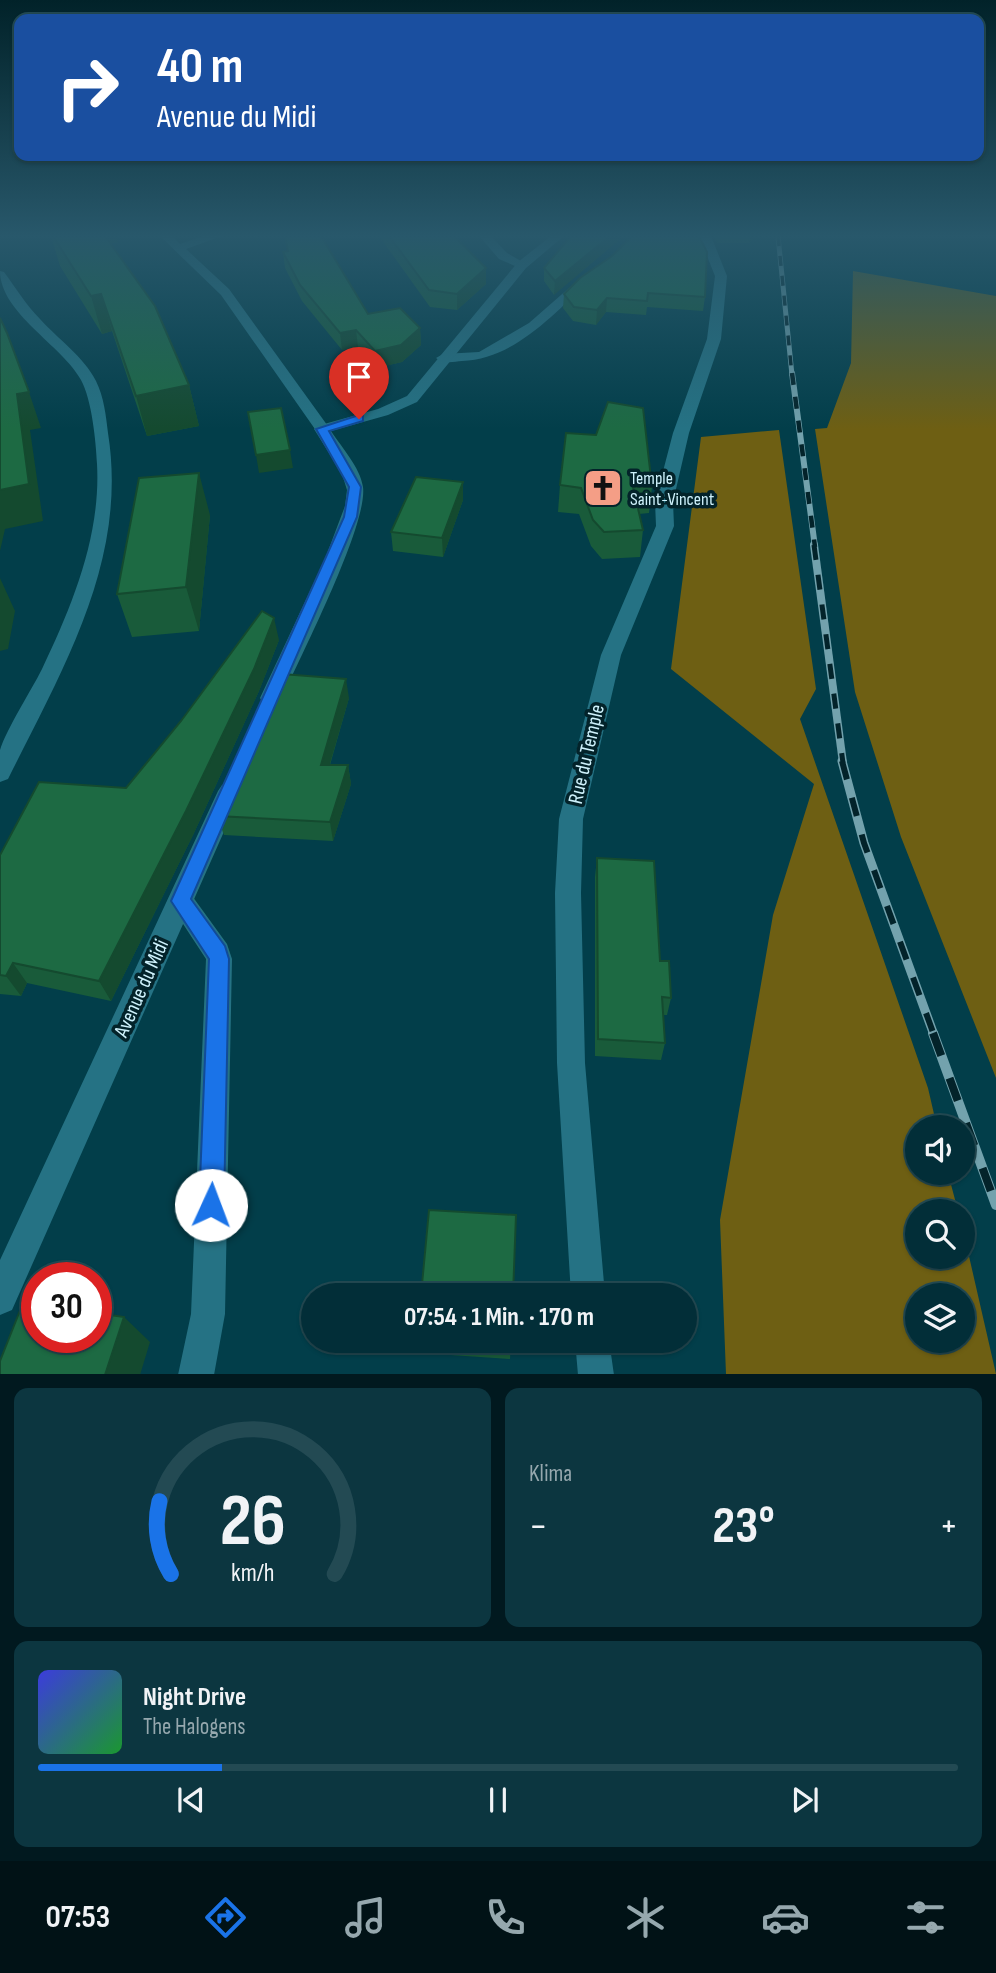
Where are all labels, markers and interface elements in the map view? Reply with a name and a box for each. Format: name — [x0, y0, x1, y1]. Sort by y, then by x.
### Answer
text: 40 m — [157, 38, 243, 97]
icon: right — [42, 42, 133, 133]
text: Avenue du Midi — [157, 98, 316, 137]
pin — [329, 347, 389, 419]
icon: arrive — [340, 358, 378, 396]
church icon: Temple Saint-Vincent — [582, 467, 624, 509]
place label: Temple Saint-Vincent — [630, 468, 715, 510]
street label: Rue du Temple — [563, 702, 610, 806]
street label: Avenue du Midi — [108, 935, 174, 1042]
map controls — [905, 1115, 975, 1353]
button: sound — [905, 1115, 975, 1185]
position arrow — [174, 1168, 248, 1242]
button: search — [905, 1199, 975, 1269]
speed limit sign: 30 — [21, 1262, 112, 1353]
button: layers — [905, 1283, 975, 1353]
text: 07:54 · 1 Min. · 170 m — [404, 1302, 594, 1333]
text: Klima — [529, 1460, 572, 1488]
text: 26 — [219, 1478, 286, 1566]
text: 23° — [712, 1495, 775, 1558]
text: − — [529, 1504, 548, 1549]
text: + — [939, 1504, 958, 1549]
text: km/h — [231, 1557, 274, 1588]
text: Night Drive — [143, 1682, 246, 1713]
text: The Halogens — [143, 1713, 246, 1741]
icon: previous — [172, 1781, 210, 1819]
icon: pause — [479, 1781, 517, 1819]
icon: next — [786, 1781, 824, 1819]
icon: directions — [201, 1893, 250, 1942]
icon: music — [341, 1893, 390, 1942]
icon: phone — [481, 1893, 530, 1942]
icon: climate — [621, 1893, 670, 1942]
icon: car — [761, 1893, 810, 1942]
icon: filters — [901, 1893, 950, 1942]
text: 07:53 — [46, 1898, 110, 1937]

